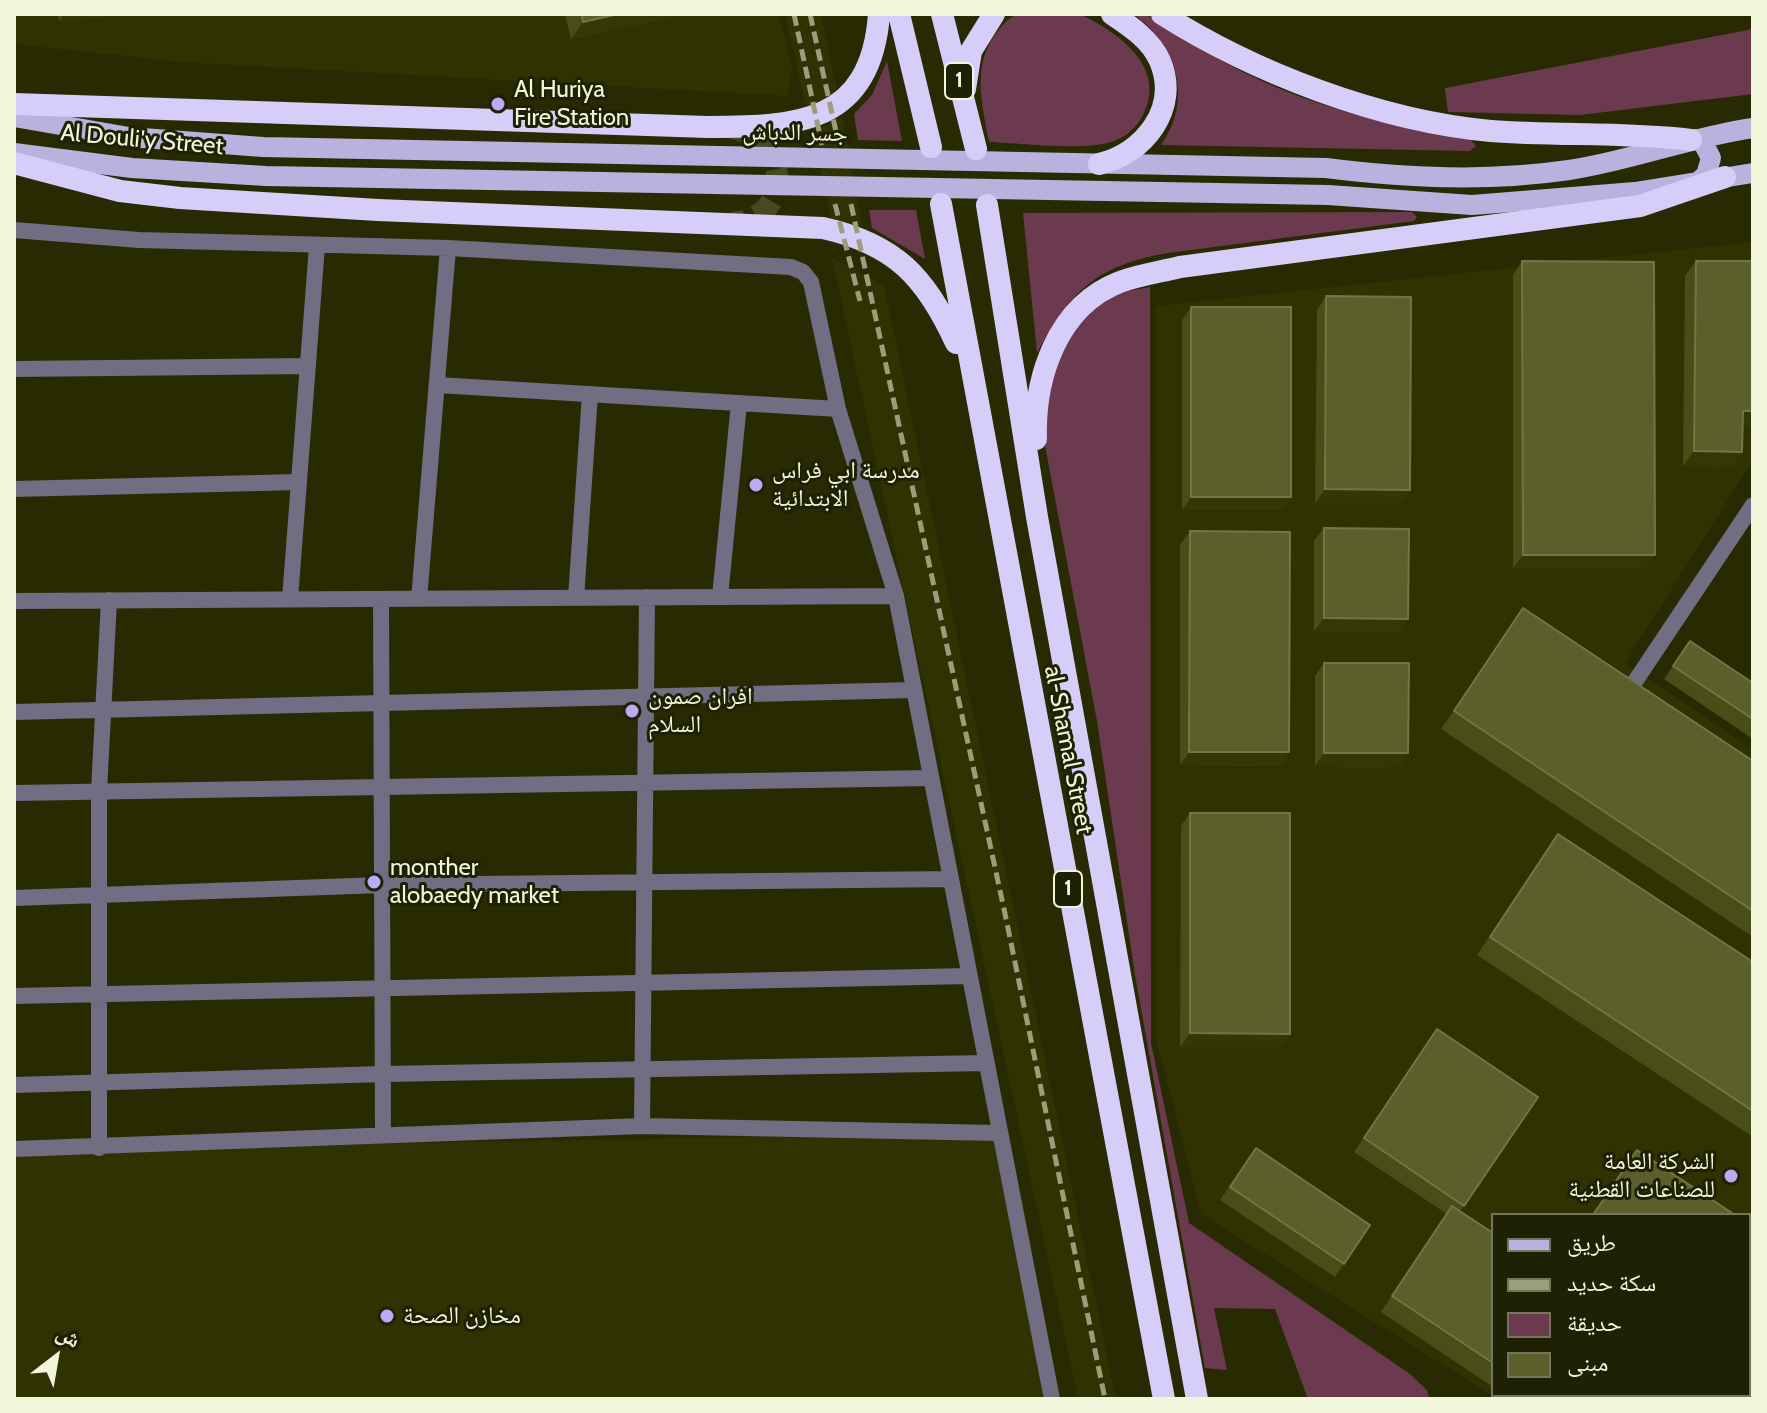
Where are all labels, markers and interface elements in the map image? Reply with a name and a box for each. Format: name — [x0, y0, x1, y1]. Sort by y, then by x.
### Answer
road number: 1 — [945, 63, 973, 99]
place label: Al Huriya Fire Station — [514, 76, 629, 132]
marker: Al Huriya Fire Station — [489, 95, 507, 113]
street label: جسر الدباش — [742, 118, 848, 148]
street label: Al Douli'y Street — [59, 119, 225, 161]
place label: مدرسة ابي فراس الابتدائية — [772, 457, 920, 513]
marker: مدرسة ابي فراس الابتدائية — [747, 476, 765, 494]
street label: al-Shamal Street — [1038, 663, 1098, 837]
place label: افران صمون السلام — [648, 683, 753, 739]
marker: افران صمون السلام — [623, 702, 641, 720]
place label: monther alobaedy market — [390, 854, 559, 910]
road number: 1 — [1054, 871, 1082, 907]
marker: monther alobaedy market — [365, 873, 383, 891]
place label: الشركة العامة للصناعات القطنية — [1568, 1148, 1715, 1204]
marker: الشركة العامة للصناعات القطنية — [1722, 1167, 1740, 1185]
legend — [1491, 1213, 1751, 1397]
text: طريق — [1567, 1228, 1616, 1257]
text: سكة حديد — [1567, 1268, 1656, 1297]
place label: مخازن الصحة — [403, 1302, 521, 1330]
marker: مخازن الصحة — [378, 1307, 396, 1325]
text: حديقة — [1567, 1308, 1622, 1337]
north arrow — [16, 1317, 96, 1397]
text: ش — [52, 1318, 86, 1354]
text: مبنى — [1567, 1348, 1608, 1377]

